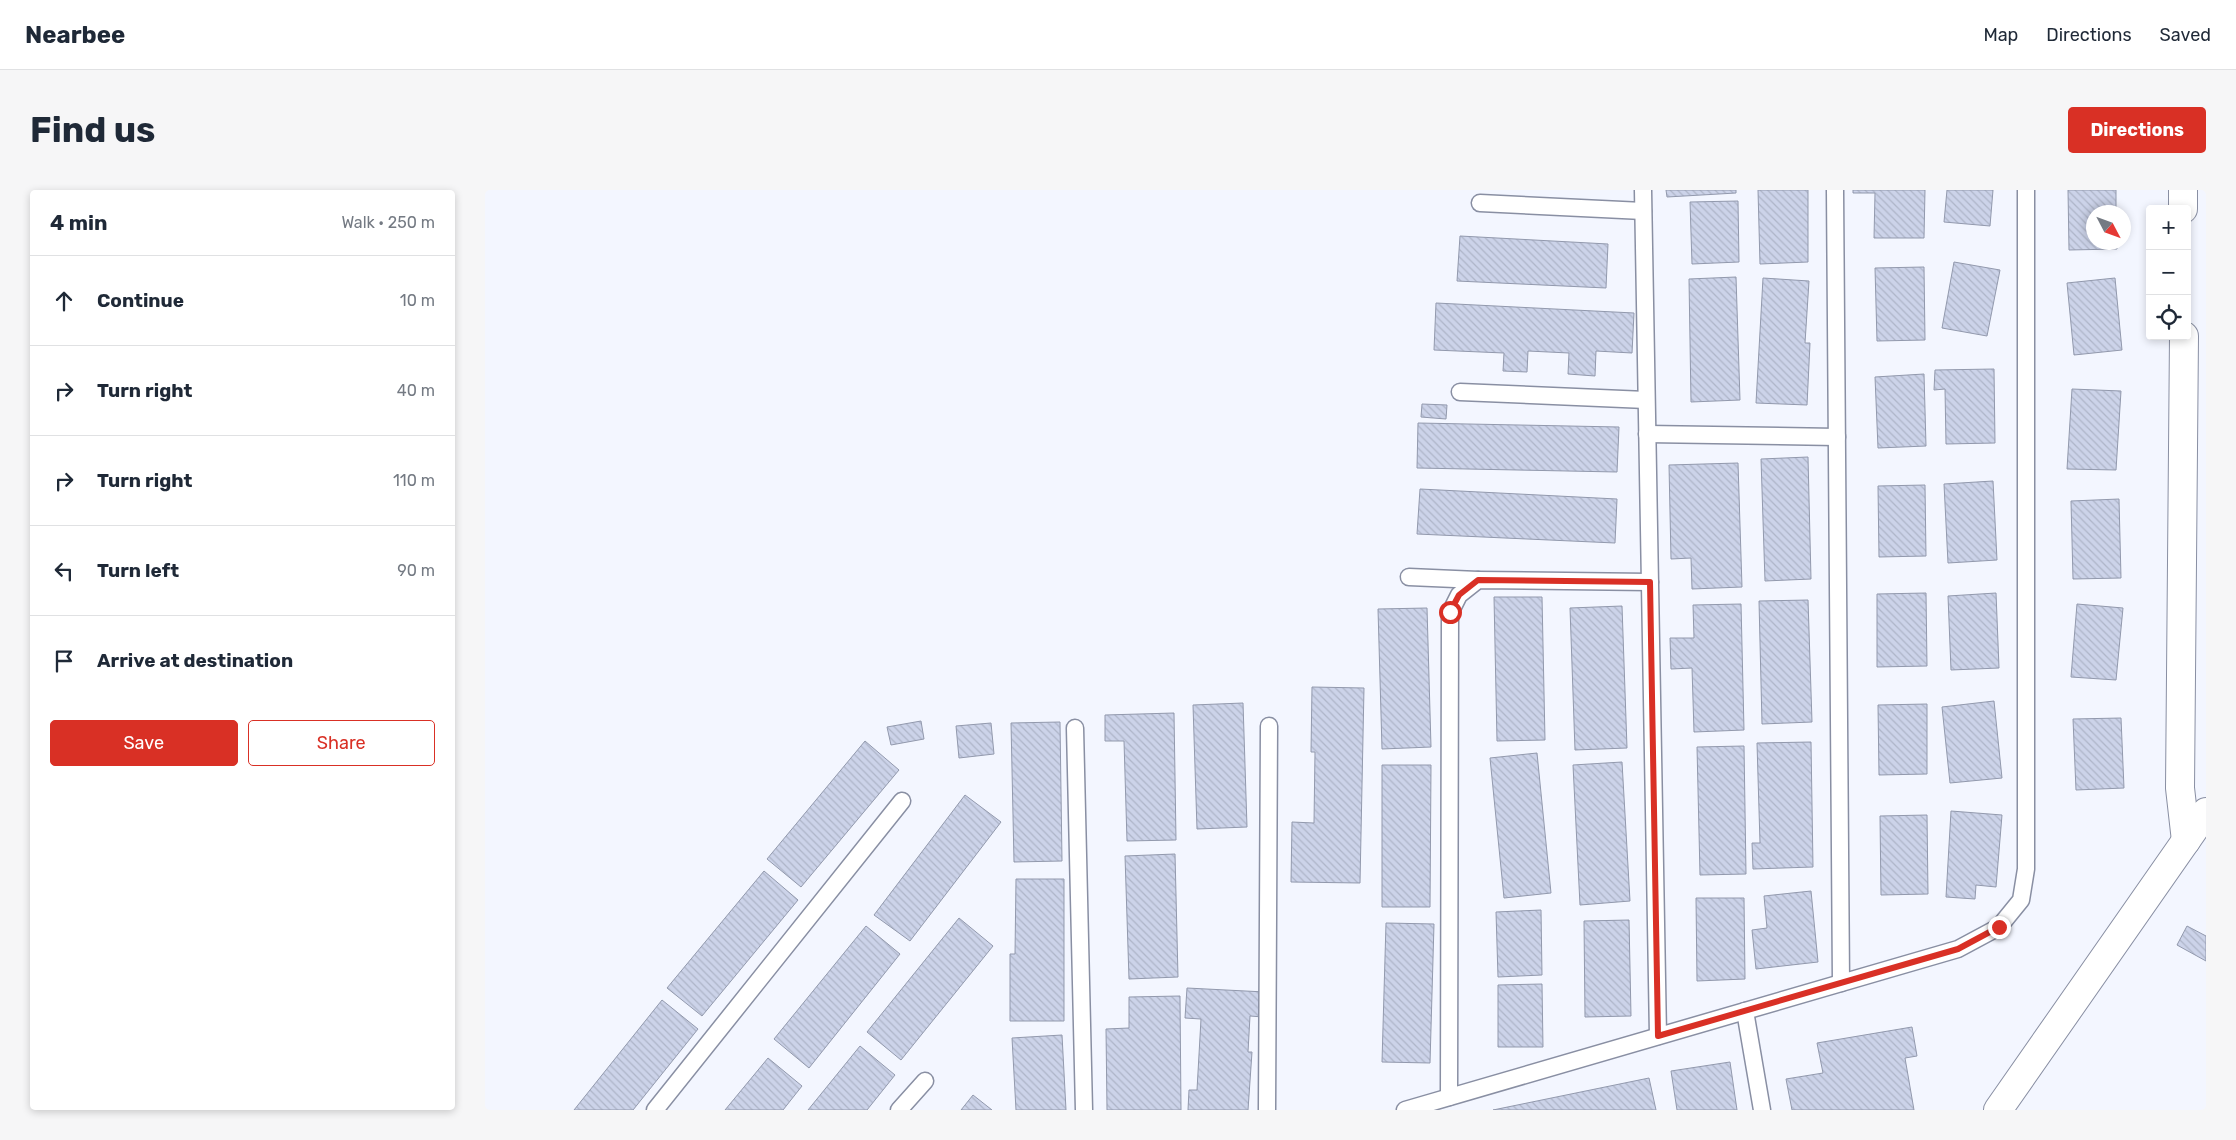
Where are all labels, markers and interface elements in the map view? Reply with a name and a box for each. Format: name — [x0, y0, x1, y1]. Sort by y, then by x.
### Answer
text: Nearbee — [25, 21, 125, 49]
text: Map — [1983, 24, 2018, 46]
text: Directions — [2046, 24, 2132, 46]
text: Saved — [2160, 24, 2211, 46]
button: Directions — [2068, 107, 2206, 153]
text: Find us — [30, 109, 155, 151]
north arrow — [2086, 205, 2131, 250]
map controls — [2146, 205, 2191, 340]
button: + — [2146, 205, 2191, 250]
text: 4 min — [50, 210, 108, 235]
text: Walk · 250 m — [341, 213, 435, 232]
button: − — [2146, 250, 2191, 295]
icon: ahead — [50, 287, 78, 315]
text: Continue — [97, 289, 184, 312]
text: 10 m — [400, 291, 435, 310]
button: locate — [2146, 295, 2191, 340]
icon: right — [50, 377, 78, 405]
text: Turn right — [97, 379, 192, 402]
text: 40 m — [397, 381, 435, 400]
icon: right — [50, 467, 78, 495]
text: Turn right — [97, 469, 192, 492]
text: 110 m — [393, 471, 435, 490]
icon: left — [50, 557, 78, 585]
text: Turn left — [97, 559, 179, 582]
text: 90 m — [397, 561, 435, 580]
route start — [1439, 601, 1462, 624]
icon: arrive — [50, 647, 78, 675]
text: Arrive at destination — [97, 649, 293, 672]
button: Save — [50, 720, 238, 766]
button: Share — [248, 720, 435, 766]
route end — [1988, 916, 2011, 939]

